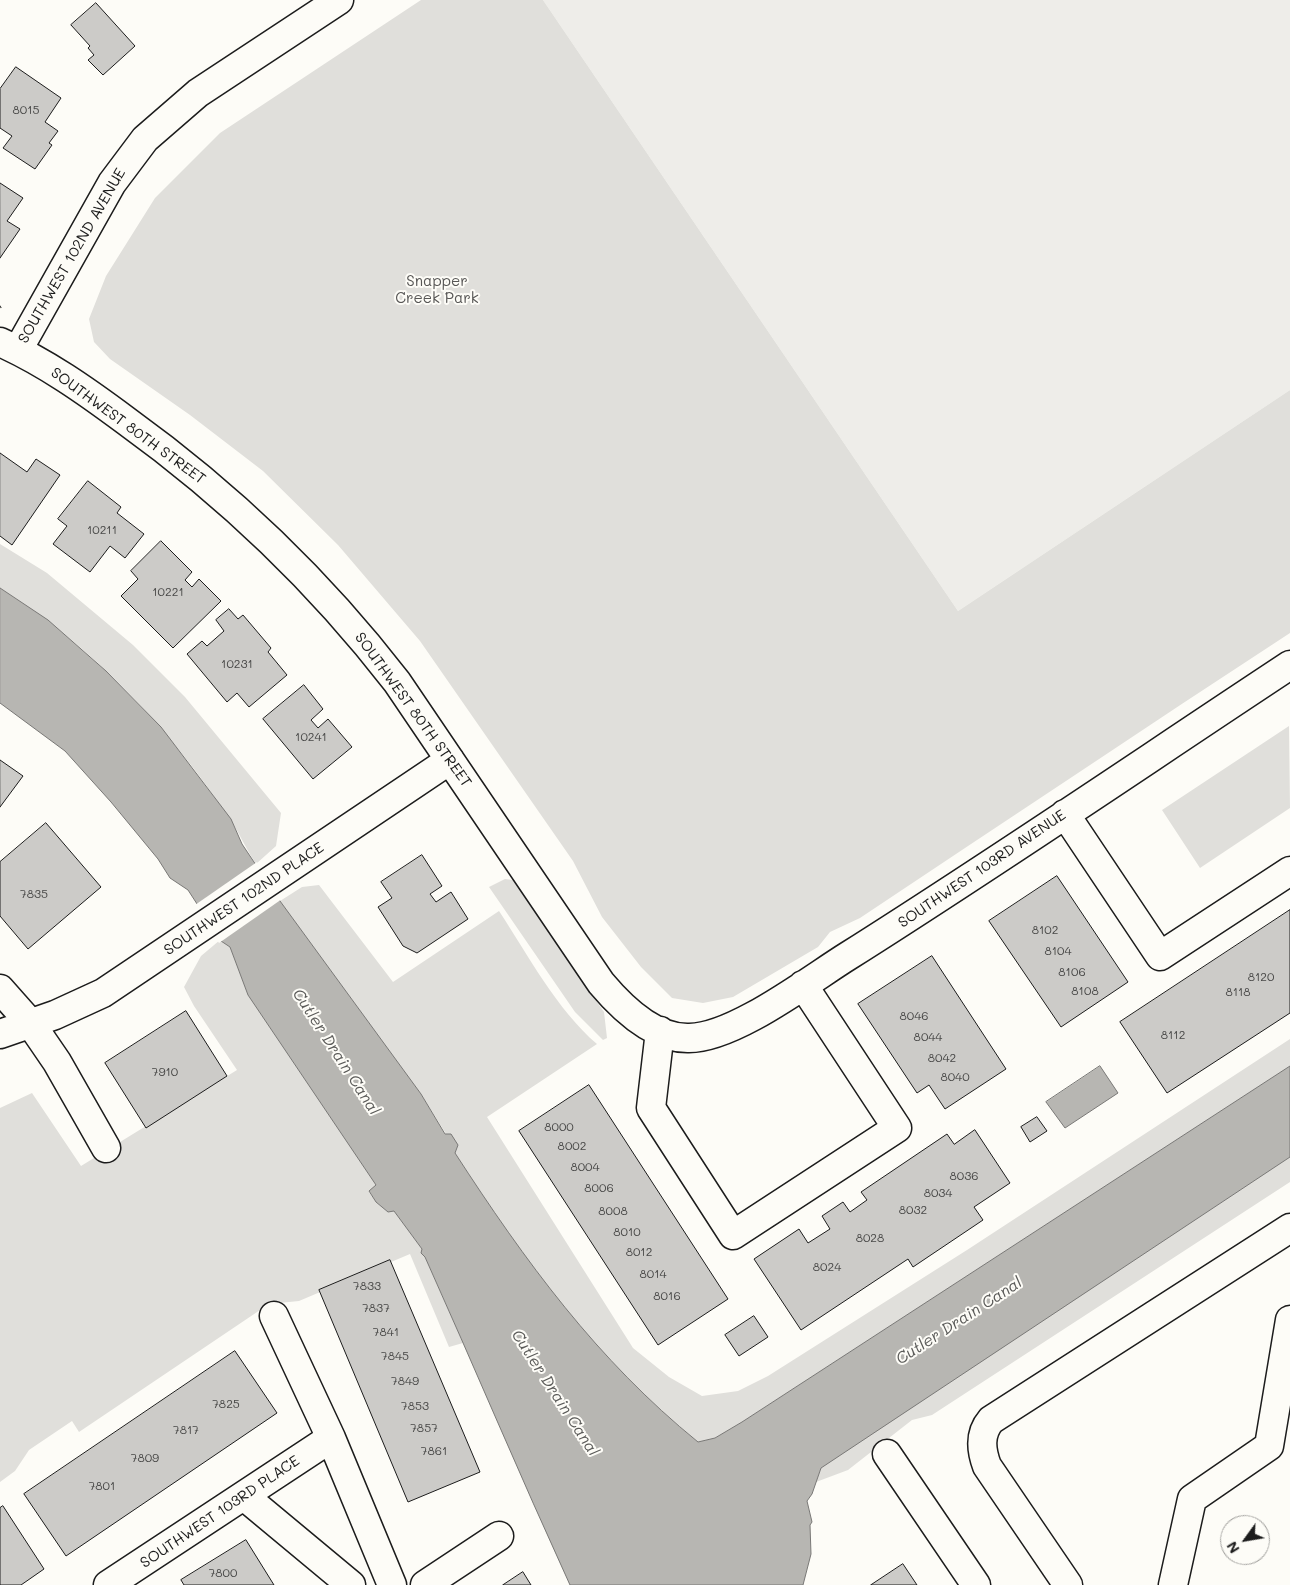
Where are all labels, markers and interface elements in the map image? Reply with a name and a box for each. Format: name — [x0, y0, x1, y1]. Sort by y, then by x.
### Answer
house number: 8015 — [12, 103, 40, 117]
street label: SOUTHWEST 102ND AVENUE — [14, 165, 130, 347]
park label: Snapper Creek Park — [395, 272, 479, 307]
street label: SOUTHWEST 80TH STREET — [47, 364, 209, 488]
house number: 10211 — [87, 523, 117, 537]
house number: 10221 — [152, 585, 184, 599]
street label: SOUTHWEST 80TH STREET — [351, 629, 475, 791]
house number: 10231 — [221, 657, 253, 671]
house number: 10241 — [295, 730, 327, 744]
street label: SOUTHWEST 103RD AVENUE — [895, 806, 1069, 932]
street label: SOUTHWEST 102ND PLACE — [161, 839, 327, 959]
house number: 7835 — [20, 887, 48, 901]
house number: 8102 — [1032, 923, 1058, 937]
house number: 8104 — [1044, 944, 1072, 958]
house number: 8106 — [1058, 965, 1086, 979]
house number: 8120 — [1248, 970, 1274, 984]
house number: 8108 — [1071, 984, 1099, 998]
water label: Cutler Drain Canal — [288, 985, 384, 1119]
house number: 8118 — [1225, 985, 1251, 999]
house number: 8046 — [900, 1009, 928, 1023]
house number: 8112 — [1161, 1028, 1185, 1042]
house number: 8044 — [914, 1030, 942, 1044]
house number: 8042 — [928, 1051, 956, 1065]
house number: 7910 — [152, 1065, 178, 1079]
house number: 8040 — [940, 1070, 970, 1084]
house number: 8000 — [544, 1120, 574, 1134]
house number: 8002 — [558, 1139, 586, 1153]
house number: 8004 — [570, 1160, 600, 1174]
house number: 8036 — [950, 1169, 978, 1183]
house number: 8006 — [584, 1181, 614, 1195]
house number: 8034 — [924, 1186, 952, 1200]
house number: 8032 — [899, 1203, 927, 1217]
house number: 8008 — [598, 1204, 628, 1218]
house number: 8010 — [613, 1225, 641, 1239]
house number: 8028 — [856, 1231, 884, 1245]
house number: 8012 — [626, 1245, 652, 1259]
house number: 8024 — [813, 1260, 841, 1274]
house number: 8014 — [639, 1267, 667, 1281]
water label: Cutler Drain Canal — [892, 1273, 1026, 1369]
house number: 7833 — [353, 1279, 381, 1293]
house number: 8016 — [653, 1289, 681, 1303]
house number: 7837 — [362, 1301, 390, 1315]
house number: 7841 — [373, 1325, 399, 1339]
water label: Cutler Drain Canal — [507, 1326, 603, 1460]
house number: 7845 — [381, 1349, 409, 1363]
house number: 7849 — [391, 1374, 419, 1388]
house number: 7825 — [212, 1397, 240, 1411]
house number: 7853 — [401, 1399, 429, 1413]
house number: 7857 — [410, 1421, 438, 1435]
house number: 7817 — [173, 1423, 199, 1437]
house number: 7861 — [421, 1444, 447, 1458]
house number: 7809 — [131, 1451, 159, 1465]
street label: SOUTHWEST 103RD PLACE — [137, 1452, 303, 1572]
house number: 7801 — [89, 1479, 115, 1493]
north arrow — [1220, 1515, 1270, 1565]
text: N — [1222, 1538, 1244, 1557]
house number: 7800 — [209, 1566, 237, 1580]

